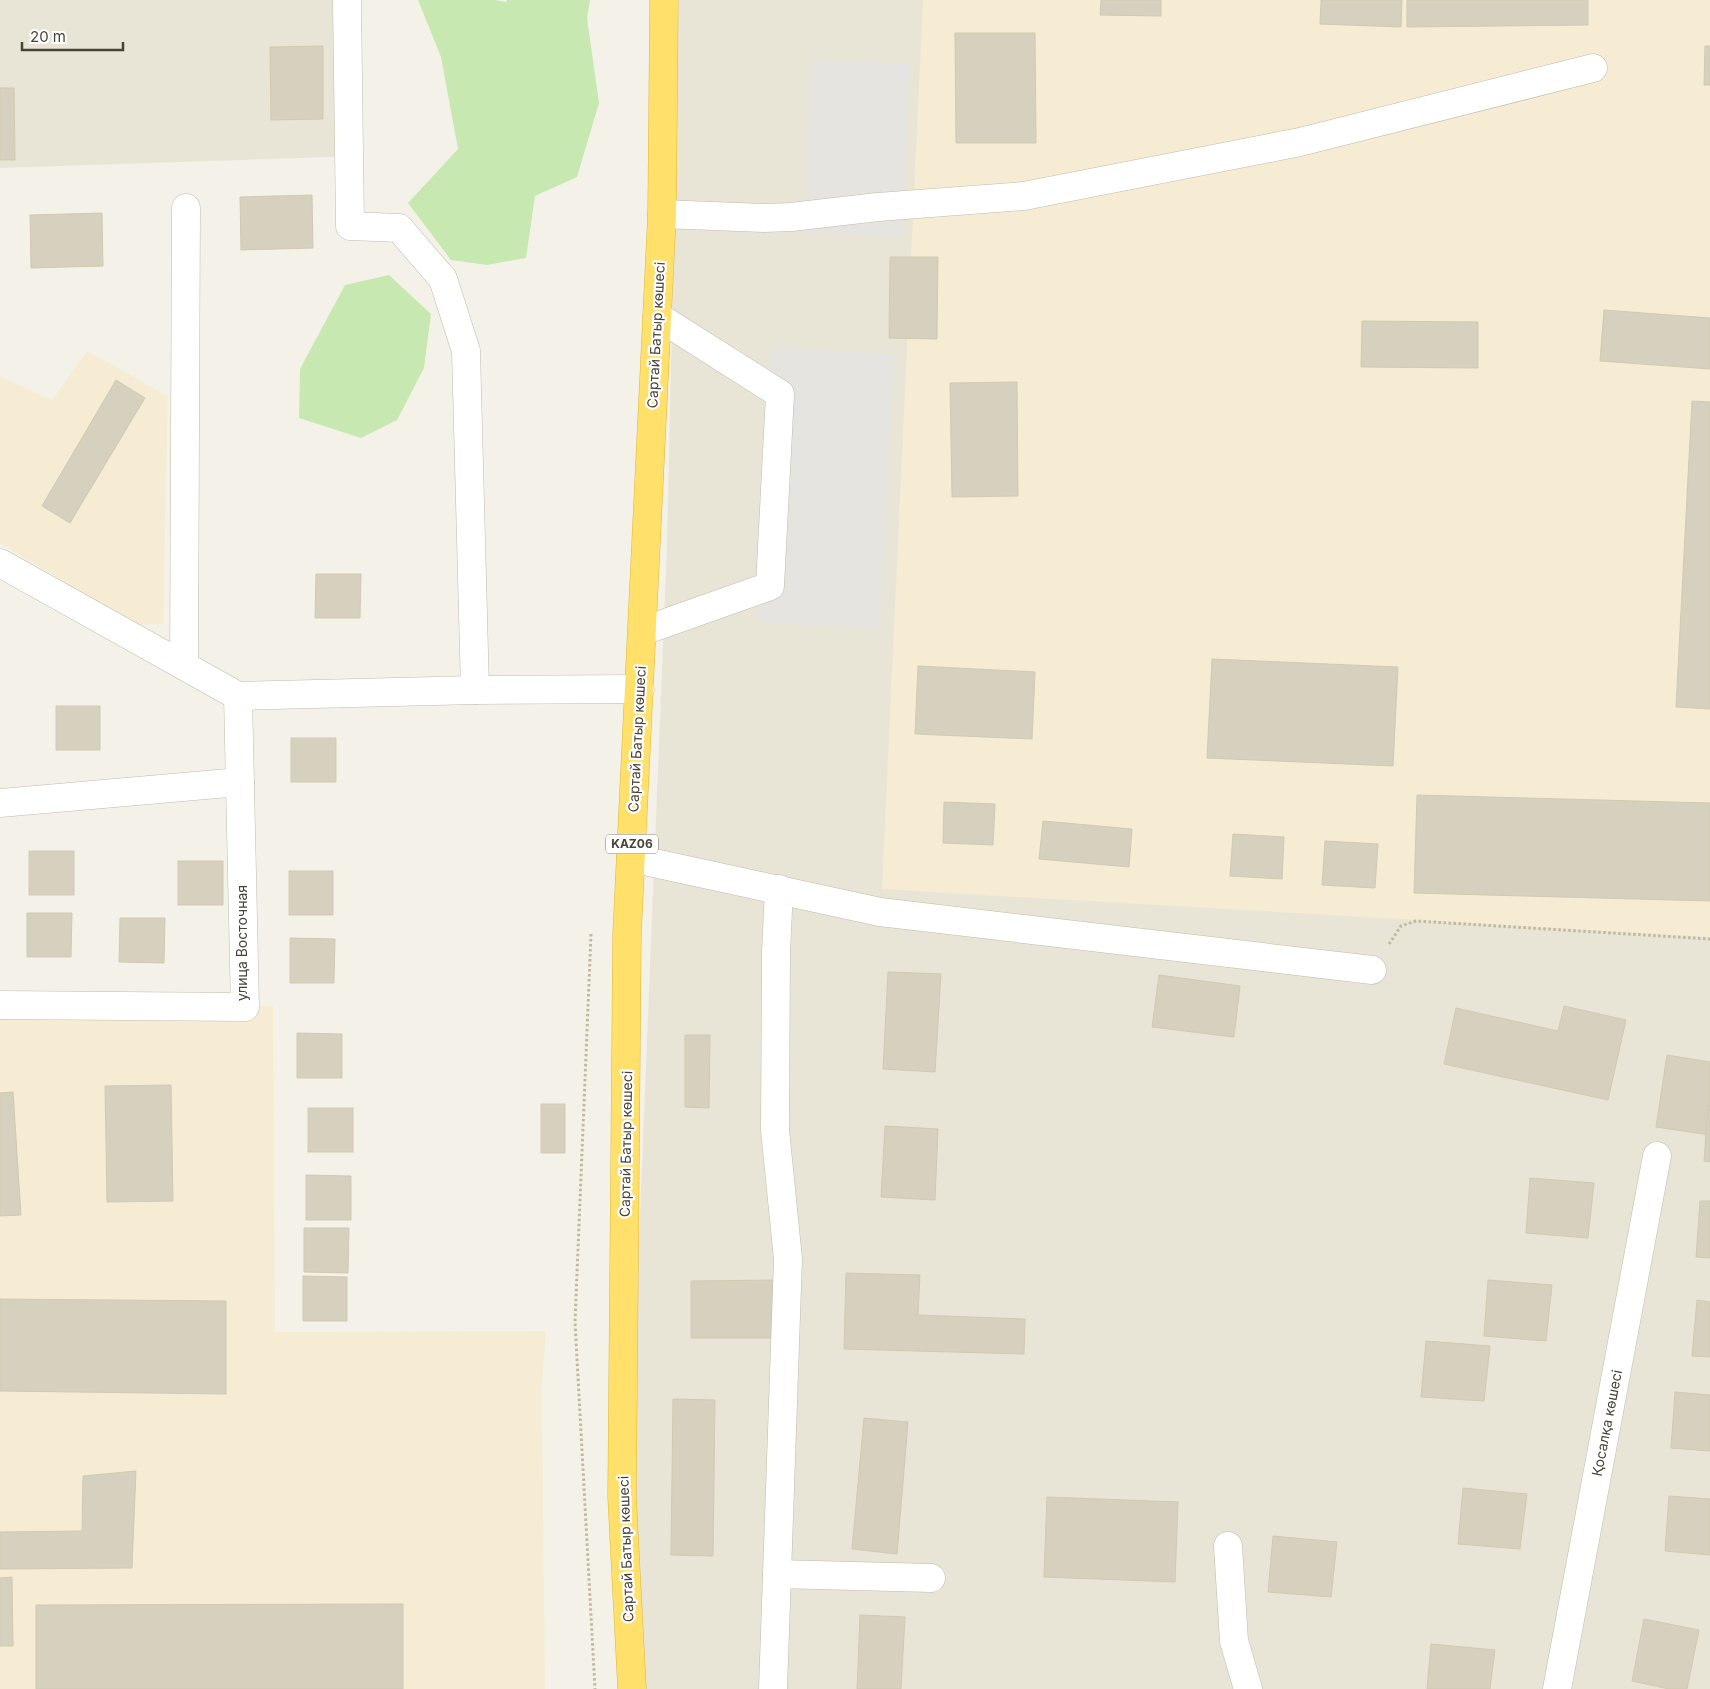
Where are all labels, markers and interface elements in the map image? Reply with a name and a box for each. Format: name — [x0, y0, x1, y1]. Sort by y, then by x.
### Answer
scale bar — [22, 20, 124, 52]
text: 20 m — [30, 27, 66, 46]
street label: Сартай Батыр көшесі — [643, 261, 668, 409]
street label: Сартай Батыр көшесі — [624, 665, 649, 813]
road number: KАZ06 — [606, 834, 658, 854]
street label: улица Восточная — [233, 885, 250, 1001]
street label: Сартай Батыр көшесі — [616, 1071, 635, 1217]
street label: Қосалқа көшесі — [1588, 1368, 1625, 1478]
street label: Сартай Батыр көшесі — [614, 1476, 637, 1622]

